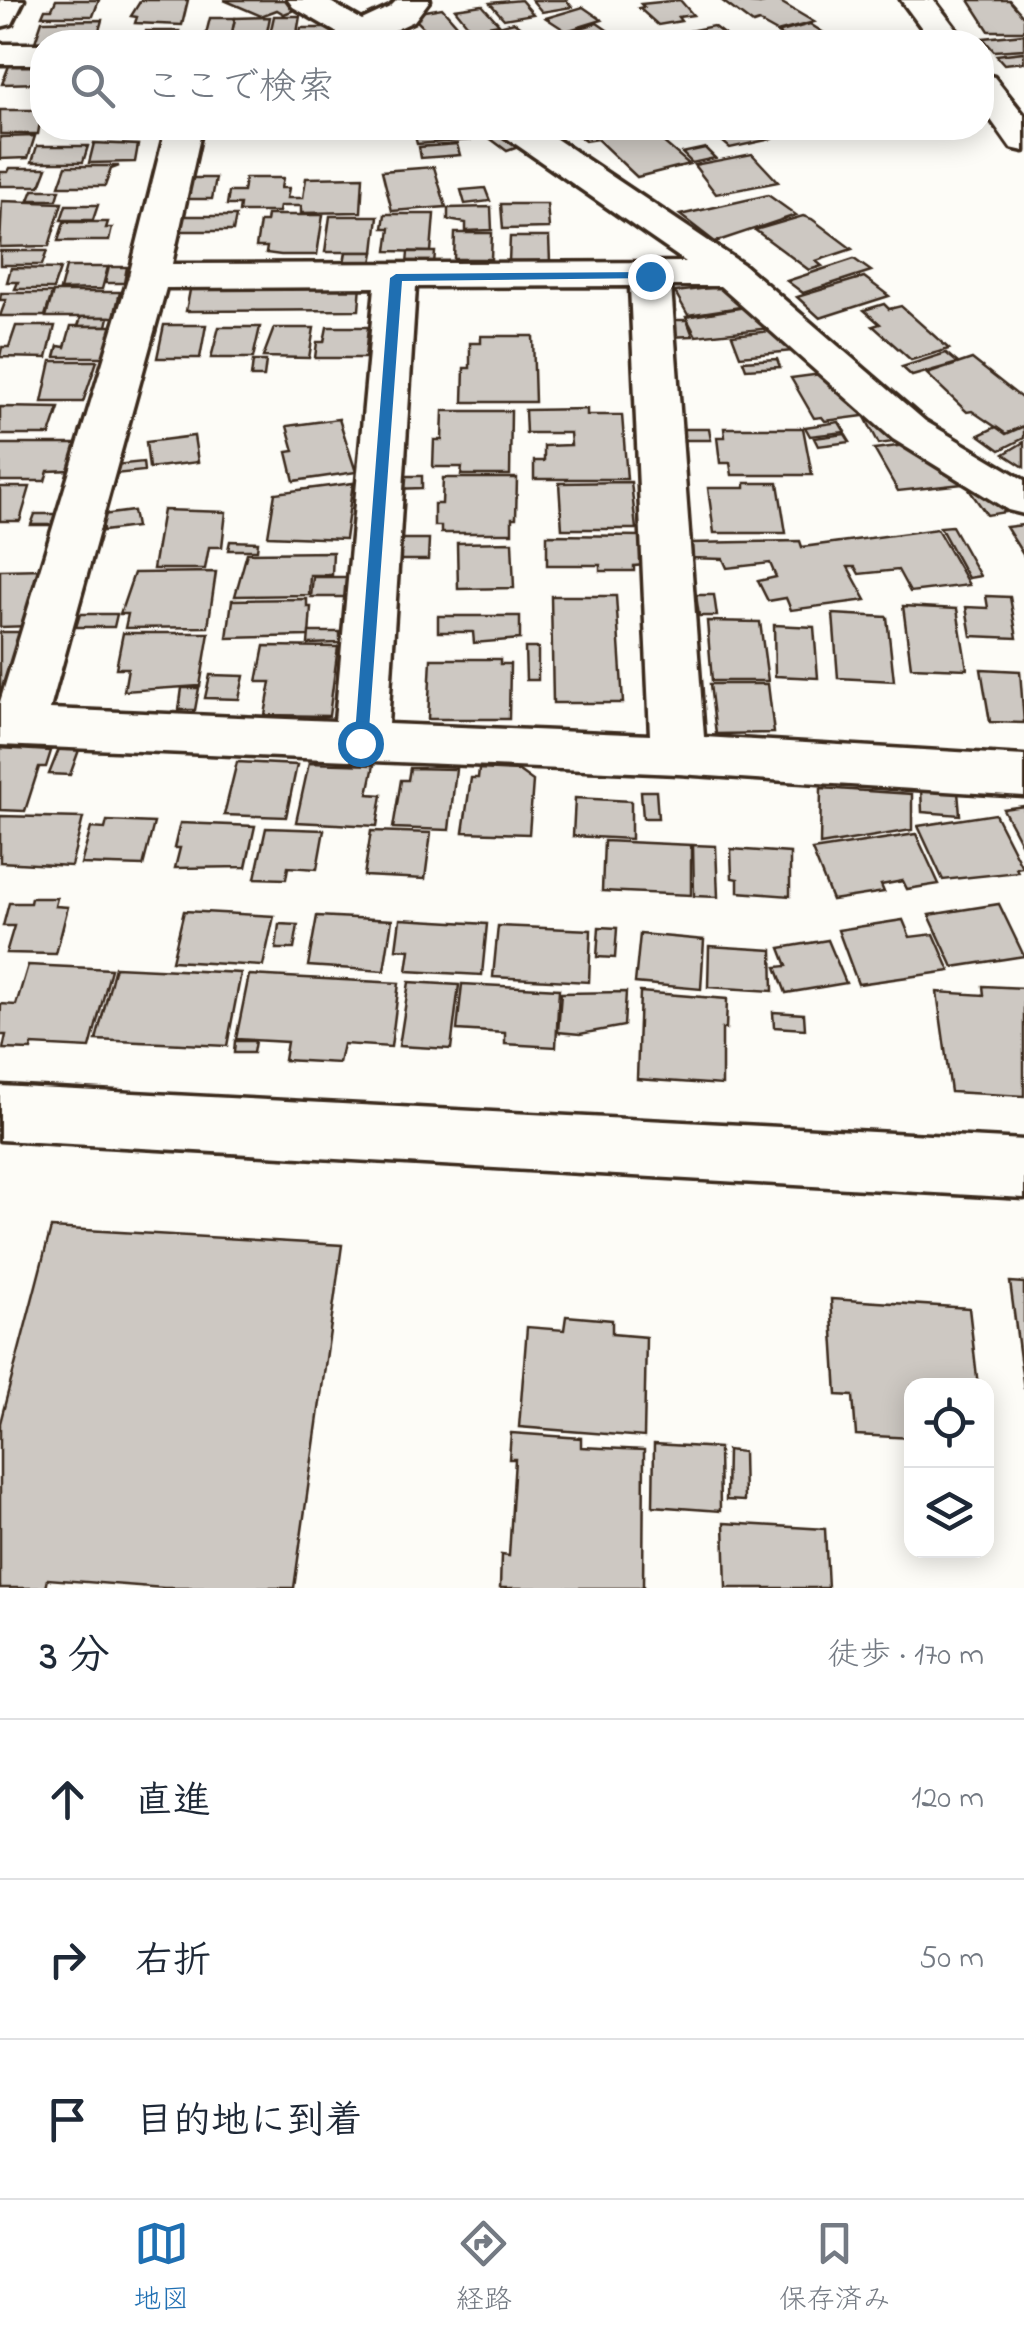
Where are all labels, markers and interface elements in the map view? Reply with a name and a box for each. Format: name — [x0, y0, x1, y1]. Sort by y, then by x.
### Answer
search box — [30, 30, 994, 140]
icon: search — [65, 58, 120, 113]
text: ここで検索 — [145, 61, 335, 117]
route end — [628, 254, 674, 300]
route start — [338, 721, 384, 767]
map controls — [904, 1378, 994, 1558]
button: locate — [904, 1378, 994, 1468]
button: layers — [904, 1468, 994, 1558]
text: 3 分 — [40, 1627, 110, 1688]
text: 徒歩 · 170 m — [827, 1633, 984, 1680]
icon: ahead — [40, 1772, 95, 1827]
text: 直進 — [135, 1775, 211, 1831]
text: 120 m — [911, 1776, 984, 1823]
icon: right — [40, 1932, 95, 1987]
text: 右折 — [135, 1935, 211, 1991]
text: 50 m — [919, 1936, 984, 1983]
icon: arrive — [40, 2092, 95, 2147]
text: 目的地に到着 — [135, 2095, 363, 2151]
tab: 地図 — [133, 2216, 189, 2322]
tab: 経路 — [456, 2216, 512, 2322]
tab: 保存済み — [779, 2216, 891, 2322]

